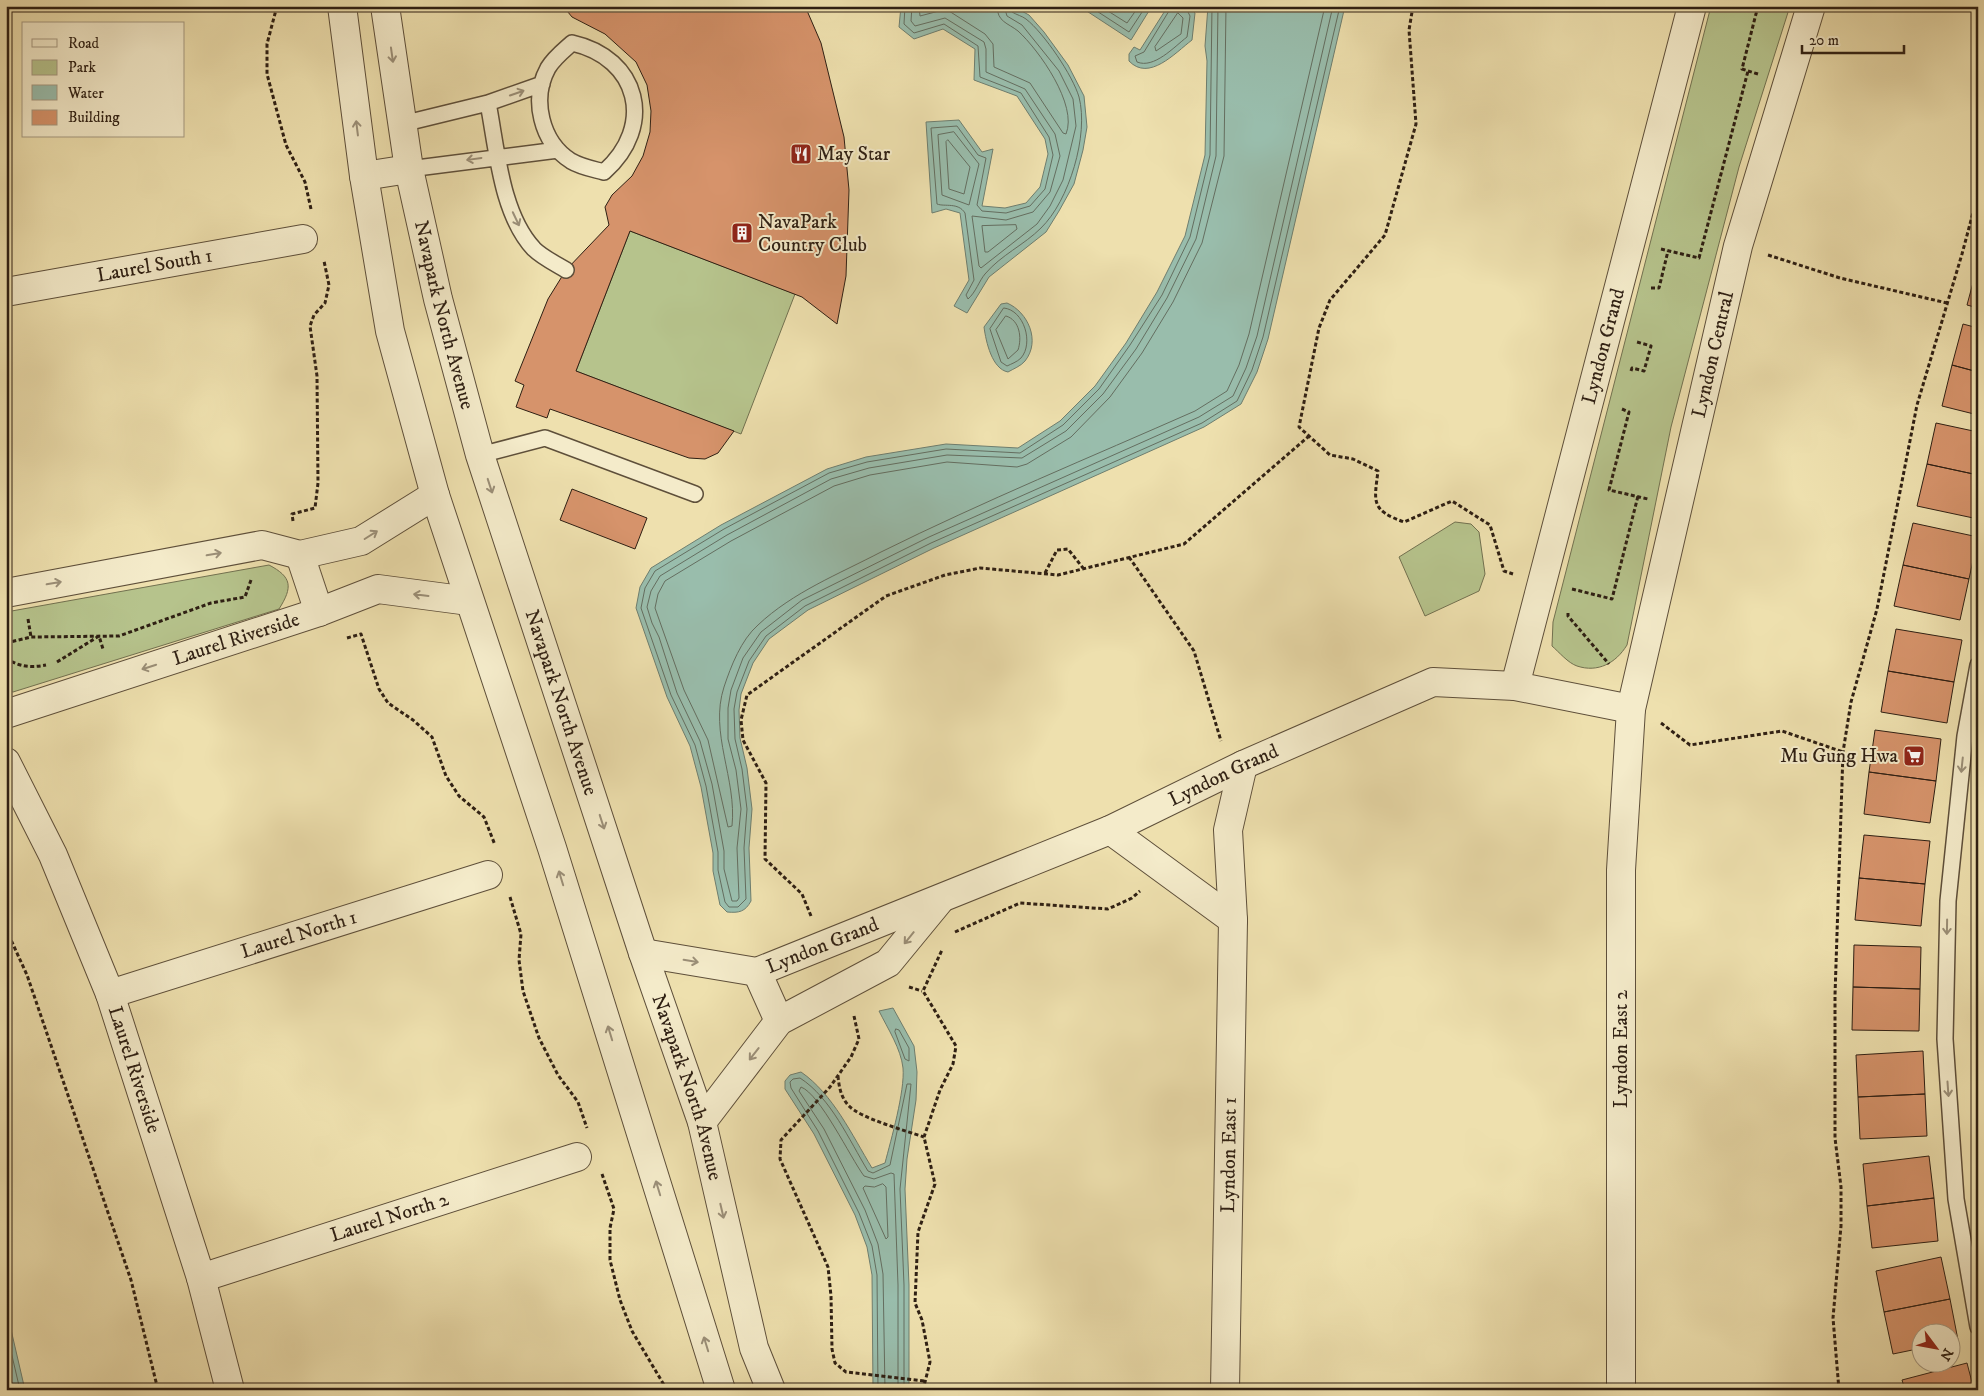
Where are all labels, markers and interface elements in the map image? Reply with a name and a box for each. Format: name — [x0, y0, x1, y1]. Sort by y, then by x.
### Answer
legend — [22, 22, 185, 138]
scale bar — [1802, 22, 1904, 54]
text: 20 m — [1809, 31, 1839, 50]
text: Road — [68, 34, 100, 53]
one-way arrow — [387, 46, 397, 62]
text: Park — [68, 58, 97, 77]
text: Water — [67, 84, 104, 103]
one-way arrow — [508, 88, 524, 97]
text: Building — [68, 108, 120, 127]
one-way arrow — [352, 120, 362, 136]
restaurant icon: May Star — [789, 142, 813, 166]
place label: May Star — [817, 142, 891, 167]
one-way arrow — [467, 155, 483, 165]
place label: NavaPark Country Club — [758, 210, 867, 258]
one-way arrow — [511, 211, 521, 226]
street label: Navapark North Avenue — [408, 218, 480, 412]
building icon: NavaPark Country Club — [730, 221, 754, 245]
street label: Laurel South 1 — [95, 243, 214, 288]
street label: Lyndon Grand — [1576, 286, 1630, 407]
street label: Lyndon Central — [1686, 289, 1740, 420]
one-way arrow — [486, 477, 495, 493]
one-way arrow — [364, 530, 378, 541]
one-way arrow — [206, 548, 222, 558]
one-way arrow — [46, 578, 62, 588]
one-way arrow — [413, 590, 429, 600]
street label: Laurel Riverside — [170, 607, 303, 671]
street label: Navapark North Avenue — [519, 607, 603, 799]
one-way arrow — [141, 662, 157, 672]
street label: Lyndon Grand — [1164, 739, 1282, 812]
place label: Mu Gung Hwa — [1780, 744, 1898, 769]
supermarket icon: Mu Gung Hwa — [1902, 744, 1926, 768]
one-way arrow — [1957, 757, 1967, 773]
one-way arrow — [597, 814, 607, 830]
one-way arrow — [556, 870, 566, 886]
street label: Laurel North 1 — [238, 905, 360, 965]
street label: Lyndon Grand — [763, 912, 882, 979]
one-way arrow — [1942, 918, 1952, 935]
one-way arrow — [903, 931, 914, 944]
one-way arrow — [683, 957, 699, 967]
street label: Lyndon East 2 — [1609, 990, 1634, 1108]
street label: Navapark North Avenue — [646, 991, 728, 1183]
street label: Laurel Riverside — [102, 1003, 166, 1136]
one-way arrow — [604, 1025, 614, 1041]
one-way arrow — [749, 1047, 759, 1061]
one-way arrow — [1943, 1081, 1953, 1097]
street label: Lyndon East 1 — [1216, 1097, 1242, 1213]
one-way arrow — [652, 1181, 662, 1197]
street label: Laurel North 2 — [327, 1187, 452, 1248]
one-way arrow — [718, 1203, 727, 1219]
north arrow — [1912, 1324, 1962, 1374]
one-way arrow — [701, 1336, 710, 1352]
text: N — [1935, 1345, 1957, 1364]

